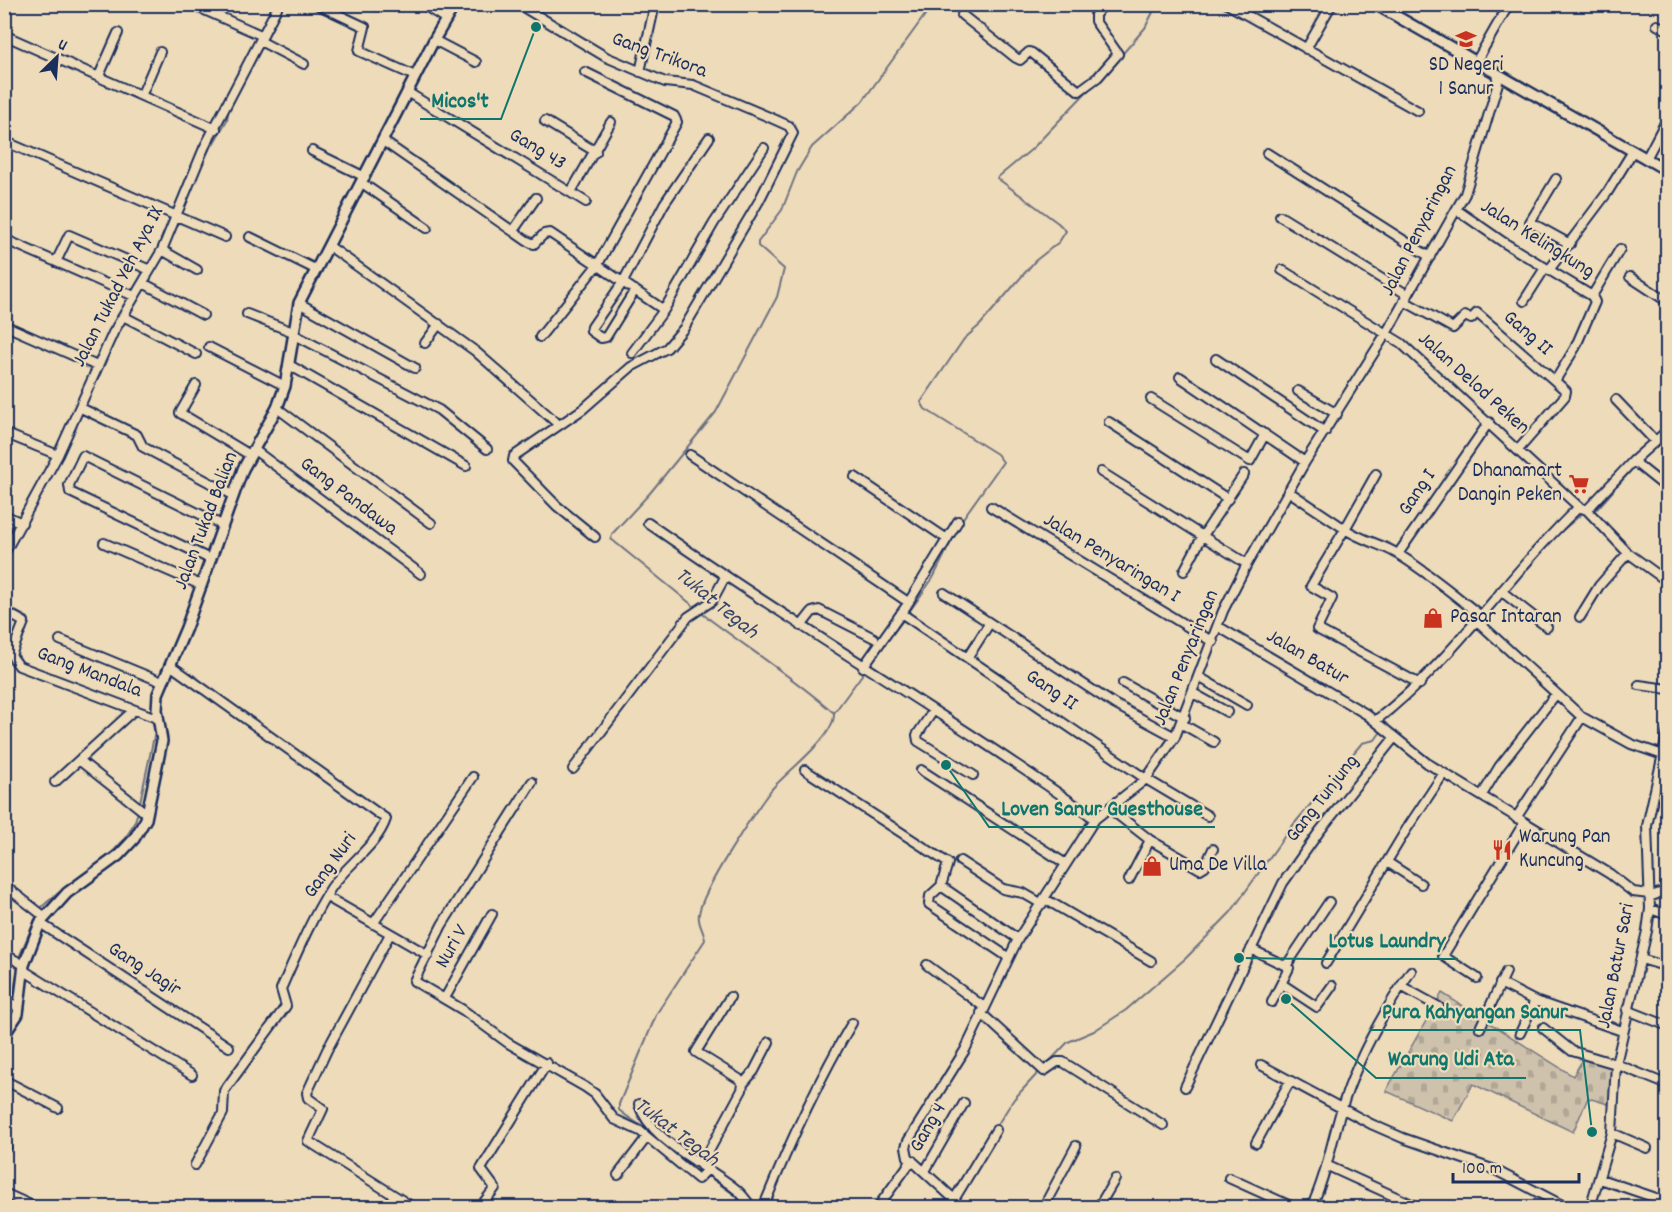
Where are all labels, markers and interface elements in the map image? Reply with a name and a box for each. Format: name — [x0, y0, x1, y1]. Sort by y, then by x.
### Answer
street label: Gang Trikora — [607, 25, 712, 88]
north arrow — [27, 27, 87, 87]
school or university icon: SD Negeri 1 Sanur — [1454, 27, 1478, 51]
text: U — [54, 34, 71, 58]
place label: SD Negeri 1 Sanur — [1429, 51, 1503, 105]
callout: Micos't — [420, 79, 501, 119]
text: Micos't — [431, 87, 490, 118]
street label: Gang 43 — [503, 121, 571, 179]
street label: Jalan Penyaringan — [1374, 160, 1466, 302]
street label: Jalan Kelingkung — [1474, 193, 1600, 287]
street label: Jalan Tukad Yeh Aya IX — [65, 201, 173, 373]
street label: Gang II — [1496, 304, 1559, 364]
street label: Jalan Delod Peken — [1410, 325, 1536, 443]
street label: Jalan Tukad Balian — [167, 448, 247, 594]
street label: Gang Pandawa — [293, 450, 404, 545]
place label: Dhanamart Dangin Peken — [1458, 457, 1562, 511]
street label: Gang I — [1391, 463, 1445, 522]
supermarket icon: Dhanamart Dangin Peken — [1567, 472, 1591, 496]
street label: Jalan Penyaringan I — [1037, 506, 1186, 612]
water label: Tukat Tegah — [668, 561, 765, 648]
street label: Jalan Penyaringan — [1146, 586, 1228, 730]
place label: Pasar Intaran — [1450, 603, 1562, 633]
shop icon: Pasar Intaran — [1421, 606, 1445, 630]
street label: Jalan Batur — [1260, 622, 1354, 694]
street label: Gang Mandala — [32, 639, 147, 707]
street label: Gang II — [1019, 663, 1083, 720]
street label: Gang Tunjung — [1279, 748, 1367, 850]
callout: Loven Sanur Guesthouse — [989, 787, 1215, 827]
text: Loven Sanur Guesthouse — [1001, 795, 1203, 826]
place label: Warung Pan Kuncung — [1519, 823, 1611, 877]
street label: Gang Nuri — [297, 827, 365, 905]
restaurant icon: Warung Pan Kuncung — [1490, 838, 1514, 862]
place label: Uma De Villa — [1169, 851, 1268, 881]
shop icon: Uma De Villa — [1140, 854, 1164, 878]
street label: Jalan Batur Sari — [1590, 901, 1644, 1031]
callout: Lotus Laundry — [1317, 919, 1458, 959]
street label: Nuri V — [429, 920, 477, 974]
text: Lotus Laundry — [1328, 927, 1447, 958]
street label: Gang Jagir — [101, 935, 187, 1005]
callout: Pura Kahyangan Sanur — [1370, 990, 1580, 1030]
text: Pura Kahyangan Sanur — [1382, 998, 1569, 1029]
callout: Warung Udi Ata — [1376, 1038, 1526, 1078]
text: Warung Udi Ata — [1388, 1045, 1515, 1076]
water label: Tukat Tegah — [627, 1091, 726, 1176]
street label: Gang 4 — [903, 1098, 955, 1158]
scale bar — [1453, 1146, 1579, 1184]
text: 100 m — [1462, 1157, 1502, 1182]

